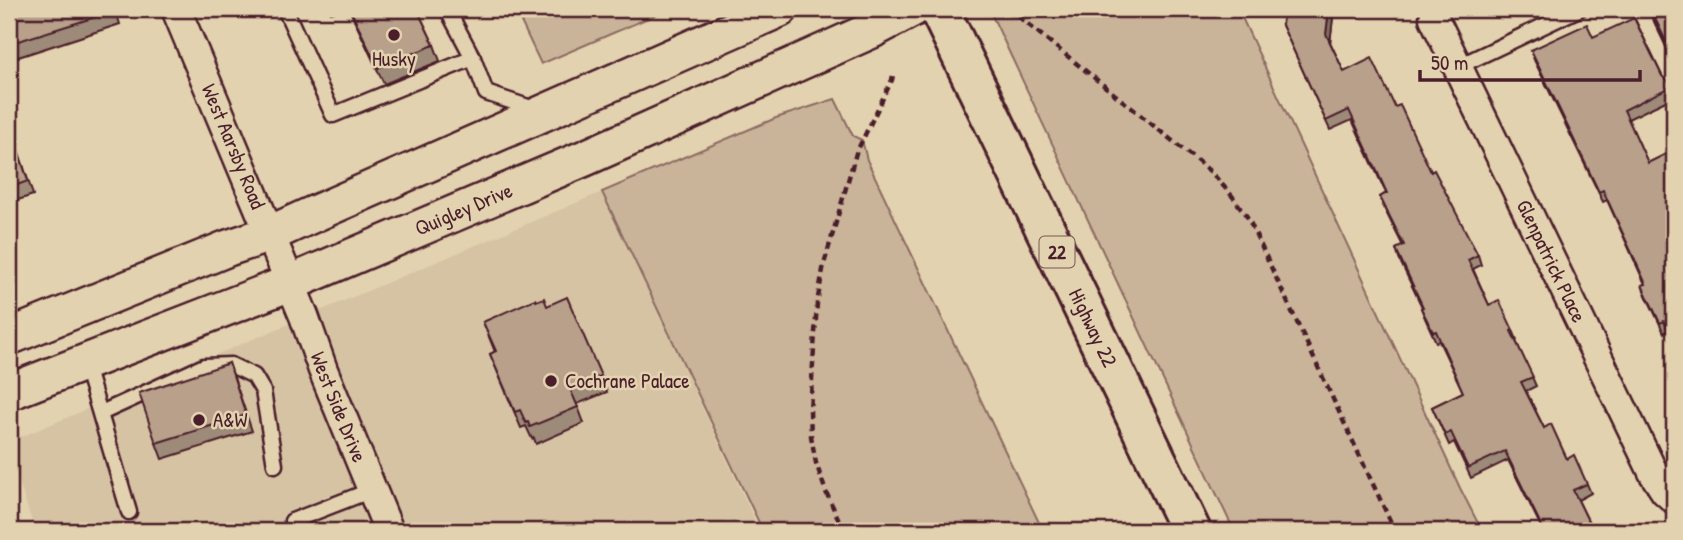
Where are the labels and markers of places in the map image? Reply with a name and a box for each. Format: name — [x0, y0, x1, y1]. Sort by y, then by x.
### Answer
marker: Husky — [386, 27, 402, 43]
place label: Husky — [372, 44, 416, 73]
place label: Cochrane Palace — [565, 366, 690, 395]
marker: Cochrane Palace — [543, 373, 559, 389]
place label: A&W — [213, 405, 247, 434]
marker: A&W — [191, 412, 207, 428]

